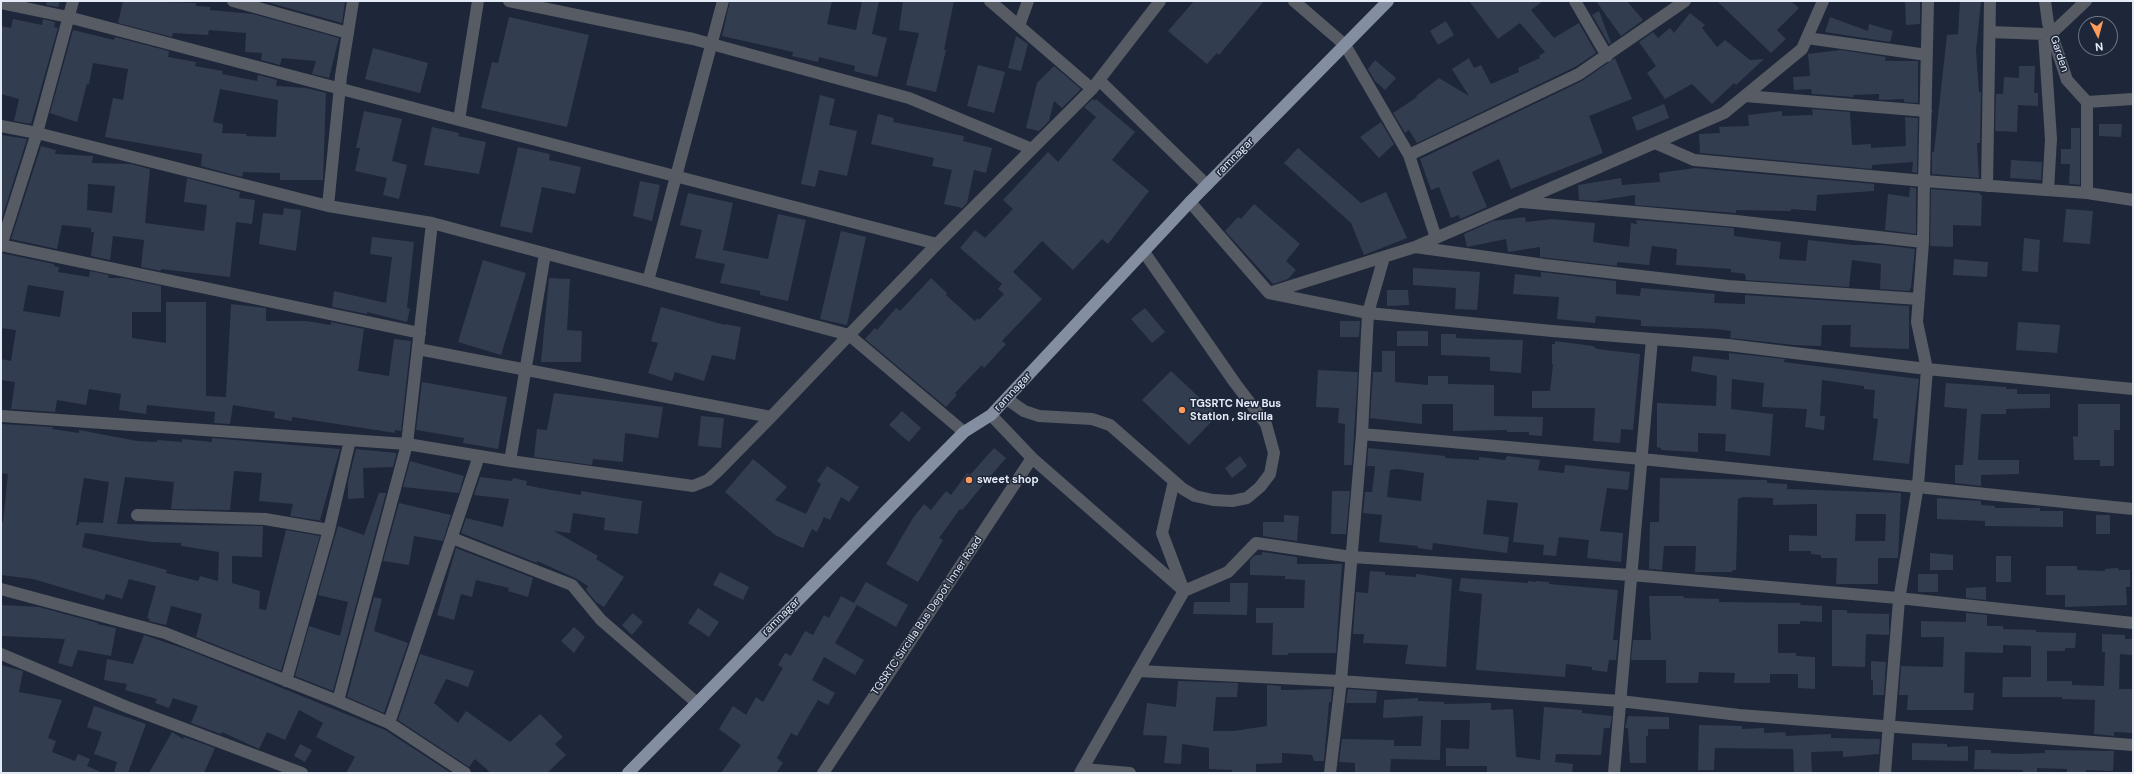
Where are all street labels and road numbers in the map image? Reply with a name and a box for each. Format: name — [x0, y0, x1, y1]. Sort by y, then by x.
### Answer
street label: Garden — [2047, 34, 2071, 74]
street label: ramnagar — [1213, 135, 1257, 179]
street label: ramnagar — [992, 370, 1034, 414]
street label: TGSRTC Sircilla Bus Depot Inner Road — [869, 534, 985, 698]
street label: ramnagar — [759, 595, 803, 639]

